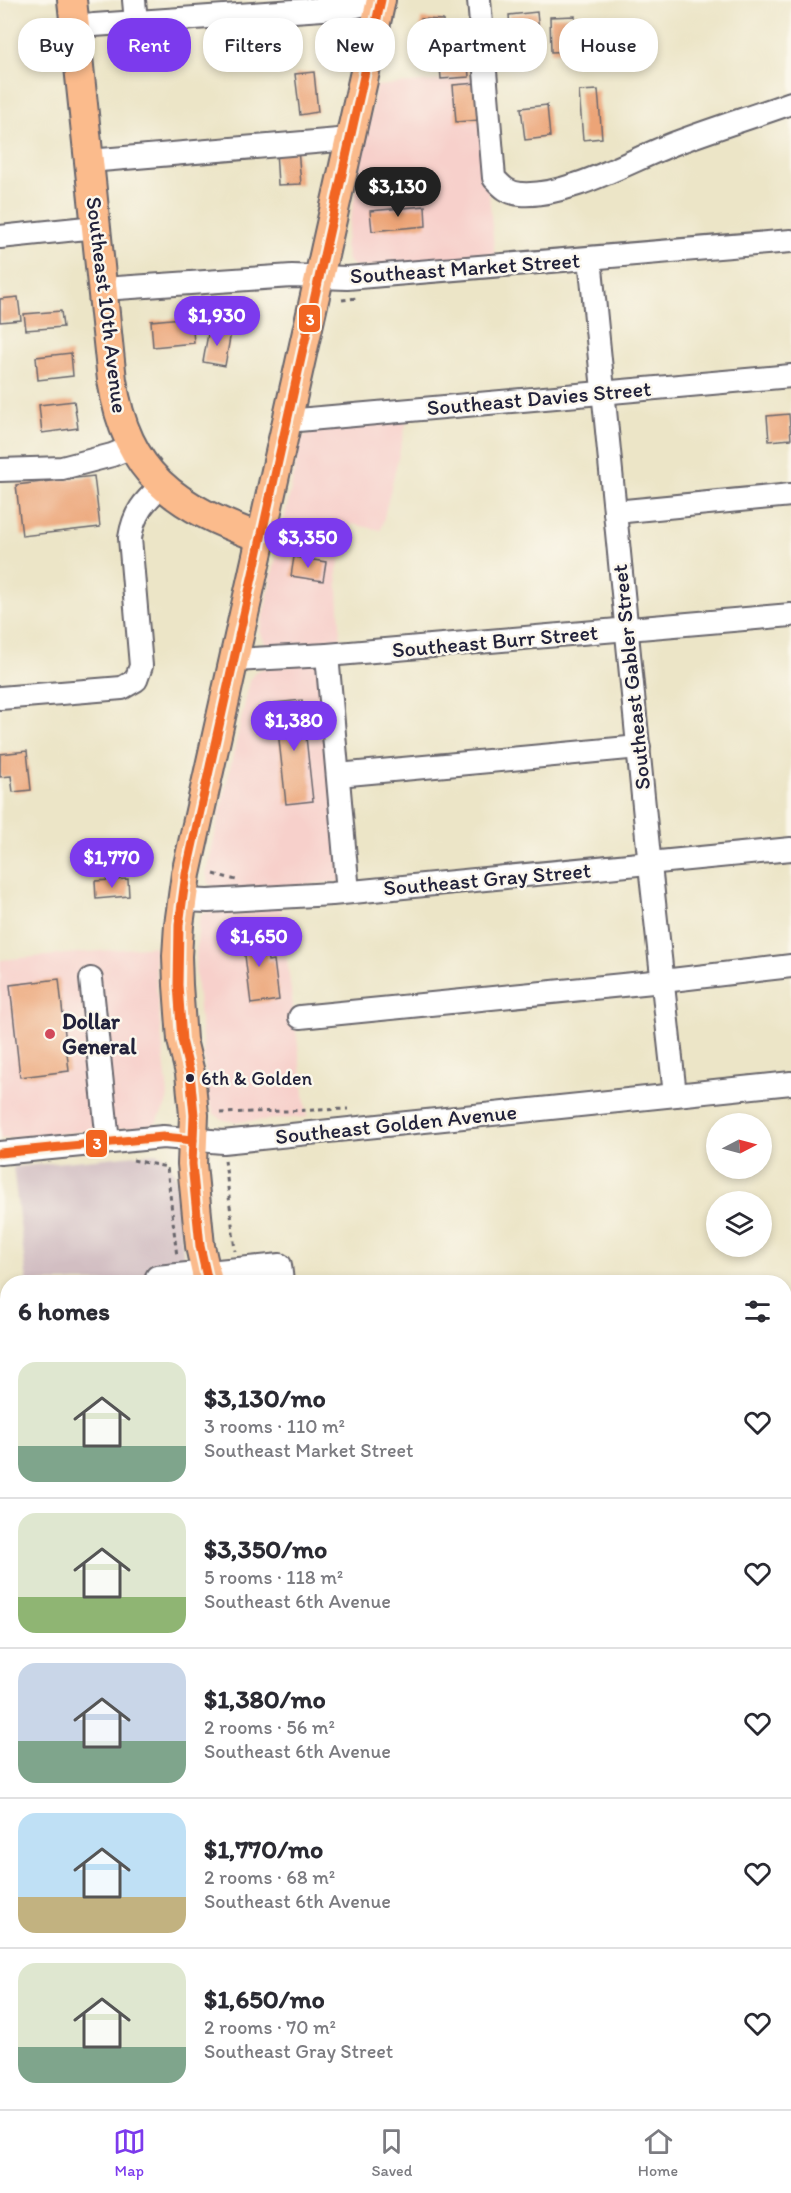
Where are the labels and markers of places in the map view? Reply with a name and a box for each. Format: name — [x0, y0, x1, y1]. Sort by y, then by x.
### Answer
pin: $3,130 — [349, 167, 447, 218]
pin: $1,930 — [168, 296, 266, 347]
pin: $3,350 — [259, 518, 357, 569]
pin: $1,380 — [245, 701, 343, 752]
pin: $1,770 — [63, 838, 161, 889]
pin: $1,650 — [210, 917, 308, 968]
place label: Dollar General — [62, 1008, 137, 1060]
marker: Dollar General — [43, 1027, 57, 1041]
place label: 6th & Golden — [201, 1066, 312, 1090]
marker: 6th & Golden — [184, 1072, 196, 1084]

